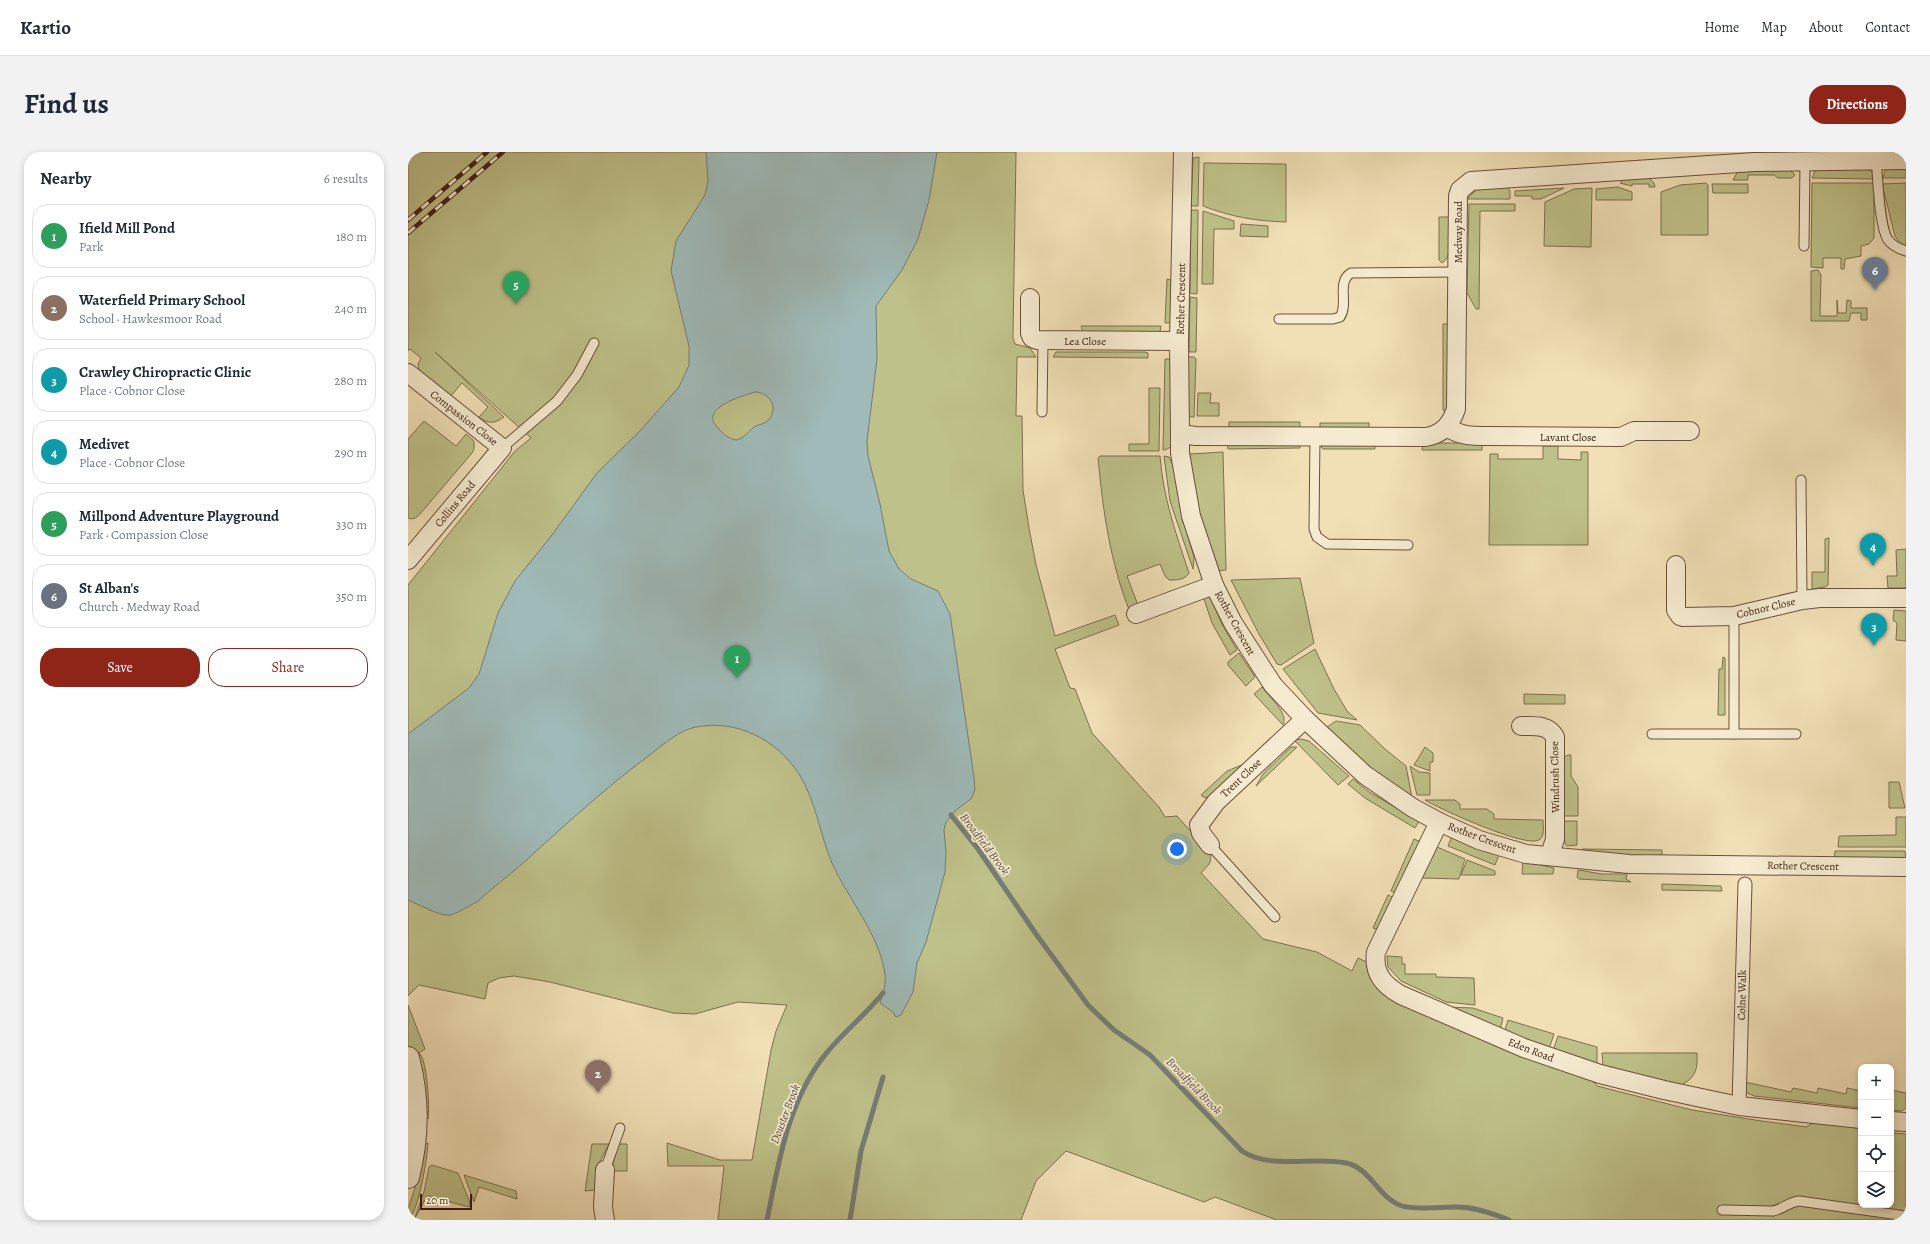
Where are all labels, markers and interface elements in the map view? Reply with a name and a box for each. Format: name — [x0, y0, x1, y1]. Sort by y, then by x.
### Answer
text: Kartio — [20, 15, 71, 41]
text: Home — [1704, 18, 1739, 37]
text: Map — [1761, 18, 1787, 37]
text: About — [1809, 18, 1843, 37]
text: Contact — [1865, 18, 1910, 37]
text: Find us — [24, 85, 109, 123]
button: Directions — [1809, 85, 1906, 124]
text: Nearby — [40, 167, 91, 190]
text: 6 results — [324, 170, 368, 187]
street label: Medway Road — [1451, 201, 1466, 263]
text: Ifield Mill Pond — [79, 218, 175, 238]
text: 1 — [52, 228, 56, 245]
text: 180 m — [336, 228, 367, 245]
text: Park — [79, 238, 103, 255]
pin: 6 — [1862, 257, 1888, 290]
street label: Rother Crescent — [1173, 263, 1189, 335]
pin: 5 — [503, 271, 529, 304]
text: Waterfield Primary School — [79, 290, 245, 310]
text: 2 — [51, 300, 57, 317]
text: 240 m — [335, 300, 367, 317]
text: School · Hawkesmoor Road — [79, 310, 222, 327]
street label: Lea Close — [1064, 334, 1106, 349]
text: Crawley Chiropractic Clinic — [79, 362, 251, 382]
text: 3 — [51, 372, 57, 389]
text: 280 m — [334, 372, 367, 389]
text: Place · Cobnor Close — [79, 382, 185, 399]
street label: Compassion Close — [427, 387, 501, 449]
street label: Lavant Close — [1540, 430, 1596, 445]
text: Medivet — [79, 434, 129, 454]
text: 4 — [51, 444, 57, 461]
text: 290 m — [335, 444, 367, 461]
text: Place · Cobnor Close — [79, 454, 185, 471]
street label: Collins Road — [431, 478, 479, 530]
text: Millpond Adventure Playground — [79, 506, 279, 526]
text: 5 — [51, 516, 57, 533]
text: 330 m — [336, 516, 367, 533]
text: Park · Compassion Close — [79, 526, 208, 543]
pin: 4 — [1860, 533, 1886, 566]
text: St Alban's — [79, 578, 139, 598]
text: 6 — [51, 588, 57, 605]
text: 350 m — [336, 588, 367, 605]
street label: Rother Crescent — [1211, 588, 1259, 658]
street label: Cobnor Close — [1735, 594, 1797, 622]
text: Church · Medway Road — [79, 598, 200, 615]
pin: 3 — [1861, 613, 1887, 646]
pin: 1 — [724, 645, 750, 678]
button: Save — [40, 648, 200, 687]
button: Share — [208, 648, 368, 687]
street label: Windrush Close — [1547, 741, 1563, 814]
street label: Trent Close — [1217, 755, 1265, 801]
water label: Broadfield Brook — [956, 810, 1014, 879]
street label: Rother Crescent — [1446, 819, 1519, 857]
your location — [1167, 839, 1187, 859]
street label: Rother Crescent — [1767, 858, 1839, 874]
street label: Colne Walk — [1734, 969, 1750, 1020]
street label: Eden Road — [1506, 1034, 1556, 1066]
water label: Broadfield Brook — [1163, 1054, 1226, 1119]
pin: 2 — [585, 1060, 611, 1093]
map controls — [1858, 1064, 1894, 1208]
button: + — [1858, 1064, 1894, 1100]
water label: Douster Brook — [766, 1081, 804, 1146]
button: − — [1858, 1100, 1894, 1136]
button: locate — [1858, 1136, 1894, 1172]
button: layers — [1858, 1172, 1894, 1208]
scale bar — [420, 1192, 472, 1211]
text: 20 m — [426, 1193, 448, 1208]

